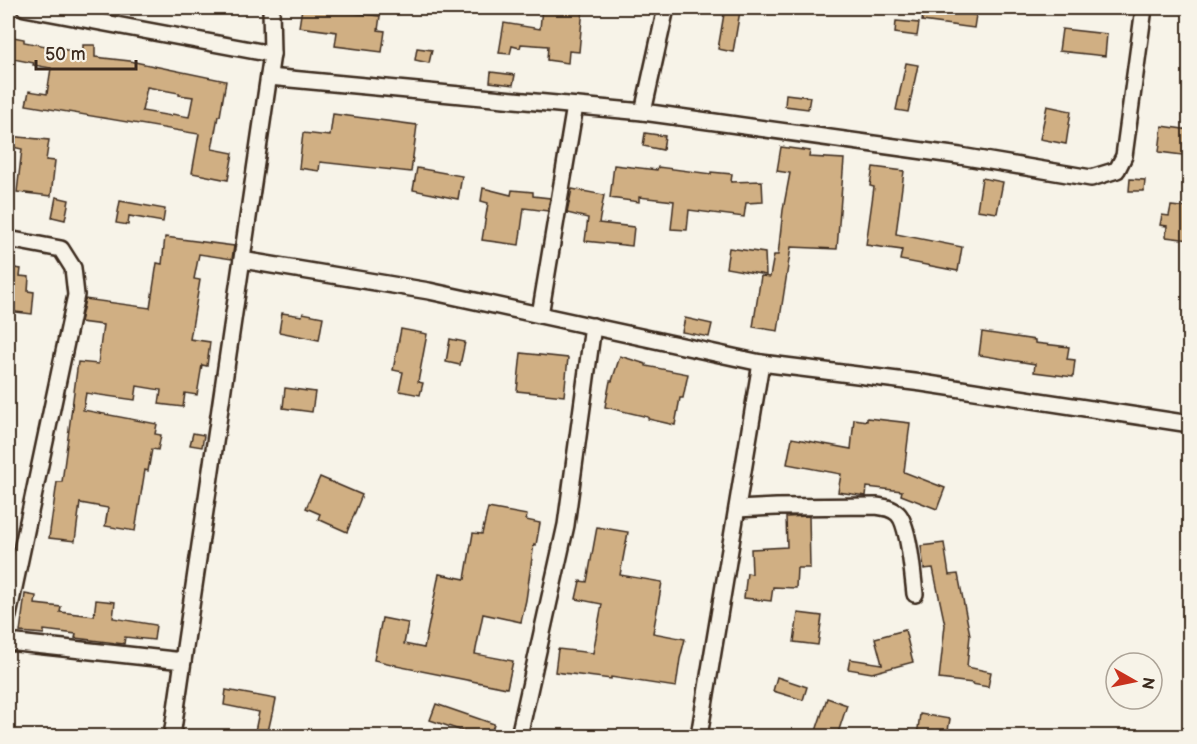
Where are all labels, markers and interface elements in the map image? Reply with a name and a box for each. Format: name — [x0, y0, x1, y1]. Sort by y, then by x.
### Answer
scale bar — [36, 33, 136, 71]
text: 50 m — [45, 44, 86, 65]
north arrow — [1104, 651, 1164, 711]
text: N — [1137, 676, 1158, 691]

